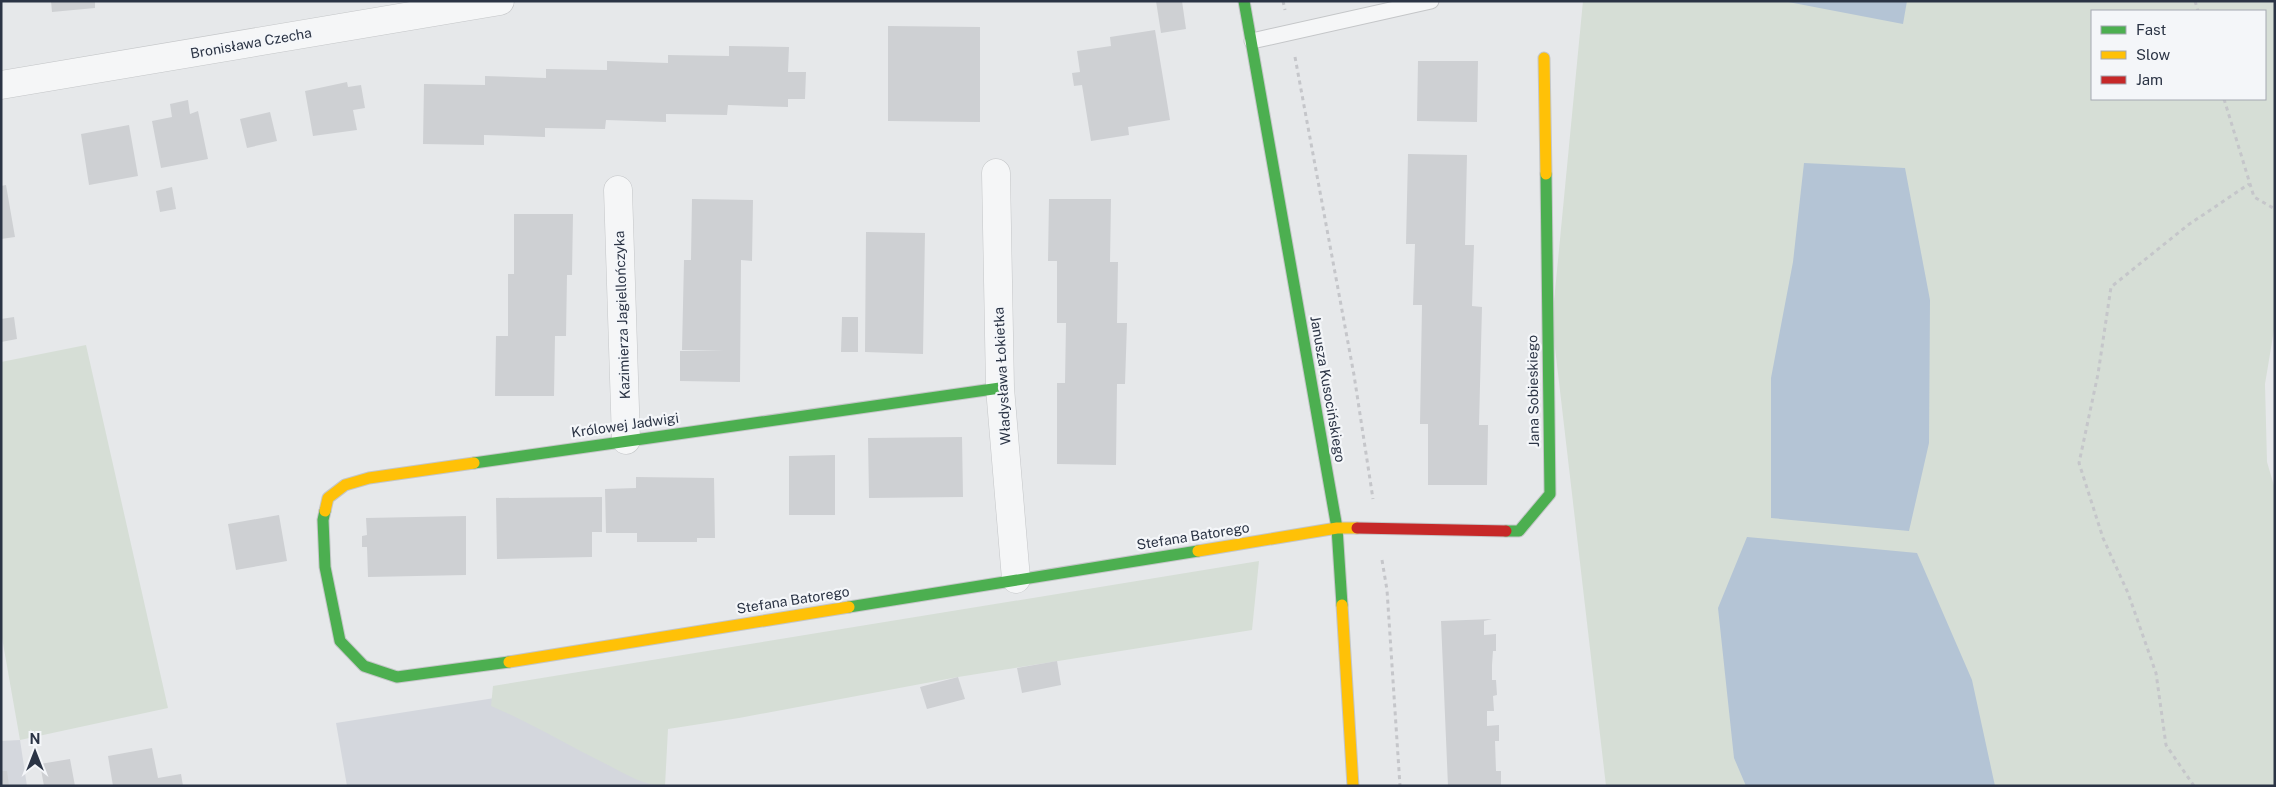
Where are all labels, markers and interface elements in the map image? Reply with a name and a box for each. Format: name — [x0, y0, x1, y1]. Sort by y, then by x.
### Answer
legend — [2091, 10, 2266, 100]
text: Fast — [2136, 21, 2166, 38]
street label: Bronisława Czecha — [189, 24, 313, 62]
text: Slow — [2136, 46, 2171, 63]
text: Jam — [2136, 71, 2163, 88]
street label: Kazimierza Jagiellończyka — [611, 230, 633, 400]
street label: Władysława Łokietka — [990, 307, 1014, 445]
street label: Janusza Kusocińskiego — [1307, 315, 1349, 464]
street label: Jana Sobieskiego — [1524, 335, 1542, 447]
street label: Królowej Jadwigi — [570, 410, 680, 440]
street label: Stefana Batorego — [1135, 519, 1251, 553]
street label: Stefana Batorego — [735, 583, 851, 617]
north arrow — [10, 727, 60, 777]
text: N — [30, 731, 40, 747]

